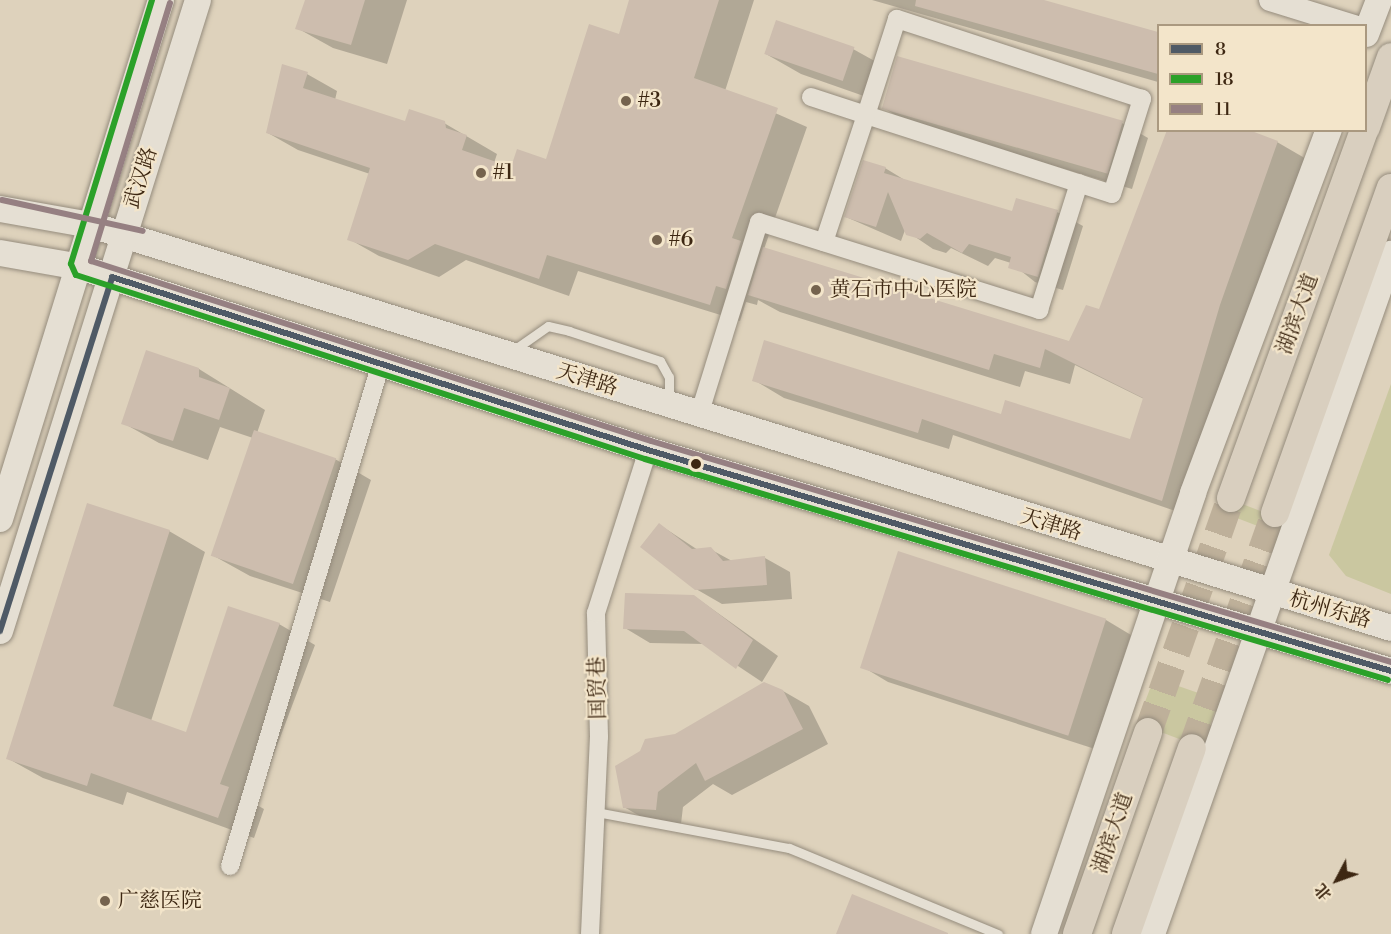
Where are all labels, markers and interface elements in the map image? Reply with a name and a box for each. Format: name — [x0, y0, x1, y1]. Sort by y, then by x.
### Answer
legend — [1157, 24, 1367, 132]
text: 8 — [1215, 38, 1226, 61]
text: 18 — [1215, 68, 1233, 91]
place label: #3 — [638, 88, 661, 114]
marker: #3 — [619, 94, 633, 108]
text: 11 — [1215, 98, 1231, 121]
street label: 武汉路 — [119, 144, 163, 212]
place label: #1 — [493, 160, 514, 186]
marker: #1 — [474, 166, 488, 180]
place label: #6 — [669, 227, 693, 253]
marker: #6 — [650, 233, 664, 247]
street label: 湖滨大道 — [1272, 270, 1324, 358]
place label: 黄石市中心医院 — [830, 277, 977, 303]
marker: 黄石市中心医院 — [807, 281, 825, 299]
street label: 天津路 — [553, 359, 621, 401]
unlabelled marker — [690, 458, 702, 470]
street label: 天津路 — [1017, 504, 1085, 546]
street label: 杭州东路 — [1286, 586, 1374, 634]
street label: 国贸巷 — [585, 656, 611, 720]
street label: 湖滨大道 — [1087, 789, 1139, 877]
north arrow — [1307, 850, 1367, 910]
text: 北 — [1311, 879, 1336, 904]
place label: 广慈医院 — [118, 888, 202, 914]
marker: 广慈医院 — [96, 892, 114, 910]

